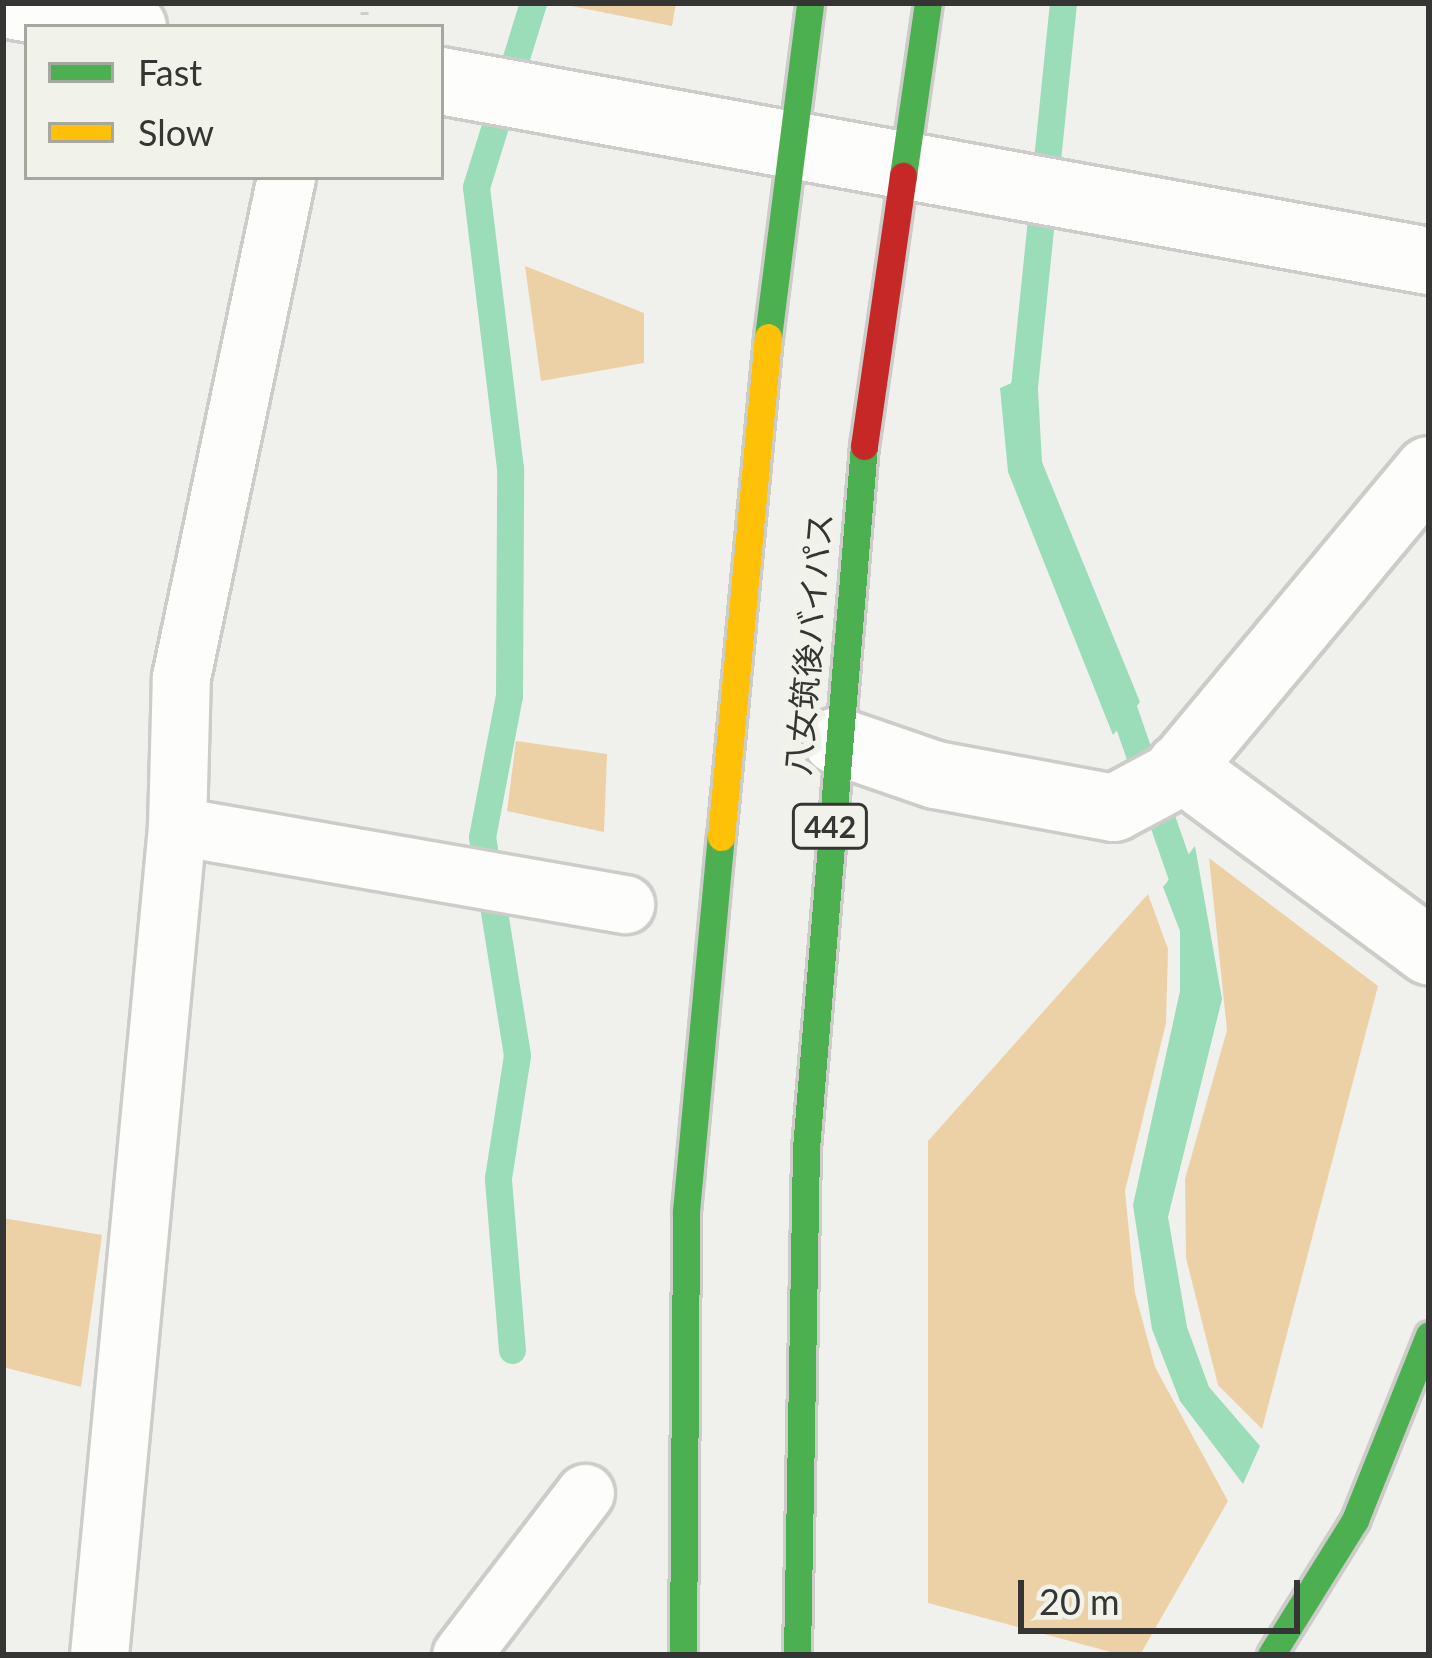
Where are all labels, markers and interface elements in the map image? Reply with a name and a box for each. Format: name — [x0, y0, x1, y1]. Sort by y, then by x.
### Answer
legend — [24, 24, 444, 180]
text: Fast — [138, 50, 202, 94]
text: Slow — [138, 110, 214, 154]
street label: 八女筑後バイパス — [778, 511, 840, 777]
road number: 442 — [791, 802, 869, 850]
scale bar — [1024, 1556, 1306, 1630]
text: 20 m — [1039, 1579, 1120, 1623]

